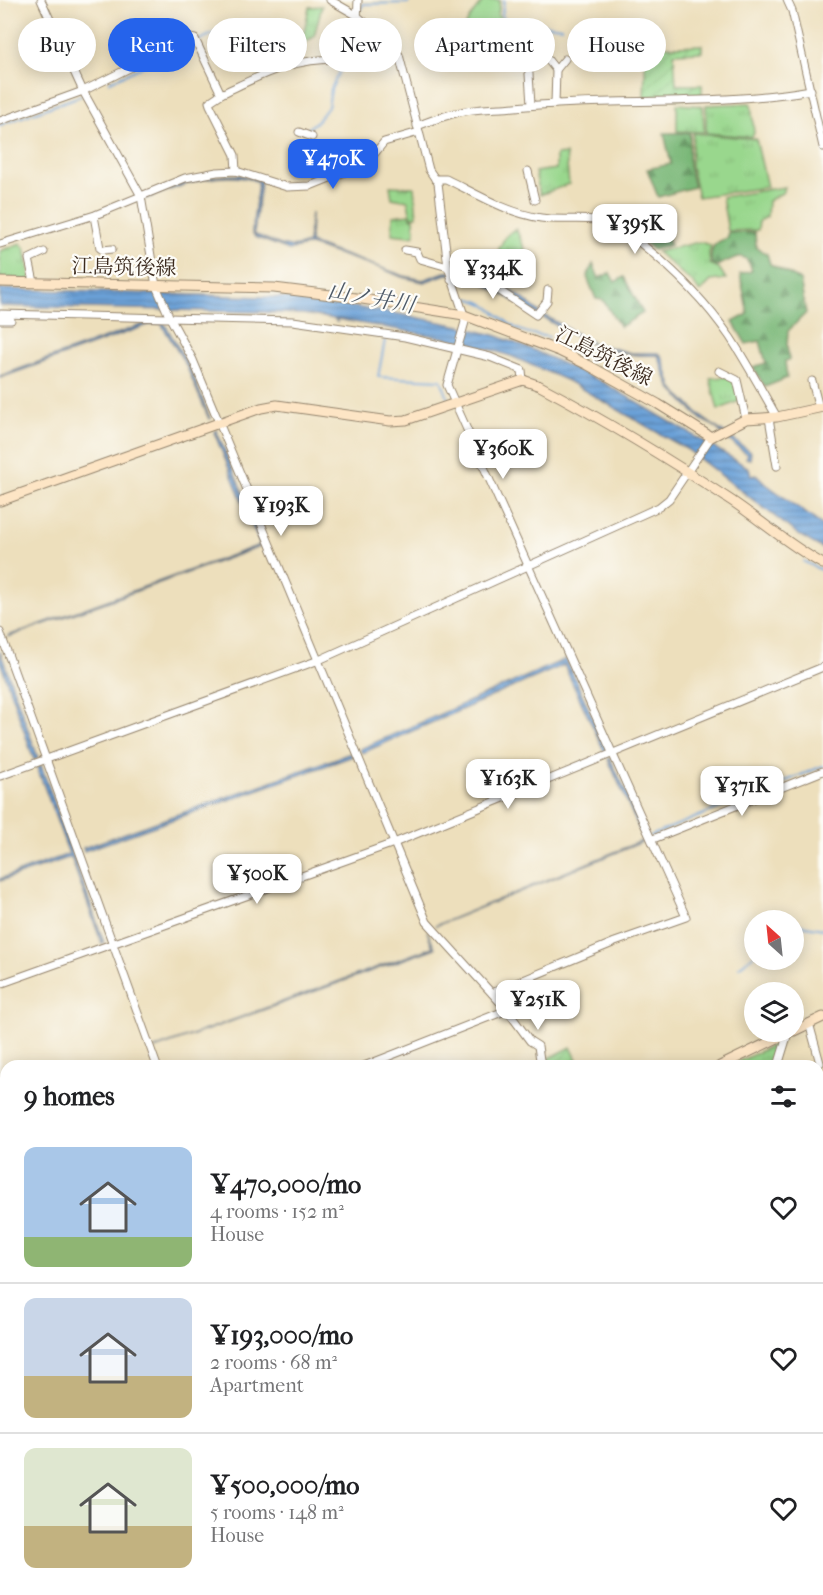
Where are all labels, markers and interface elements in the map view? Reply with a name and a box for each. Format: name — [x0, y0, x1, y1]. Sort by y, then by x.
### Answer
chip: Buy — [18, 18, 96, 72]
chip: Rent — [108, 18, 195, 72]
chip: Filters — [207, 18, 307, 72]
chip: New — [319, 18, 402, 72]
chip: Apartment — [414, 18, 555, 72]
chip: House — [567, 18, 666, 72]
pin: ¥470K — [291, 139, 375, 190]
text: ¥470K — [302, 147, 364, 170]
pin: ¥395K — [593, 204, 677, 255]
text: ¥395K — [606, 212, 664, 235]
pin: ¥334K — [451, 249, 535, 300]
street label: 江島筑後線 — [71, 254, 177, 280]
text: ¥334K — [464, 257, 522, 280]
water label: 山ノ井川 — [325, 278, 419, 319]
street label: 江島筑後線 — [552, 321, 656, 391]
pin: ¥360K — [461, 429, 545, 480]
text: ¥360K — [473, 437, 533, 460]
pin: ¥193K — [239, 486, 323, 537]
text: ¥193K — [253, 494, 309, 517]
pin: ¥163K — [466, 759, 550, 810]
pin: ¥371K — [700, 766, 784, 817]
text: ¥163K — [480, 767, 536, 790]
text: ¥371K — [714, 774, 770, 797]
pin: ¥500K — [215, 854, 299, 905]
text: ¥500K — [227, 862, 287, 885]
north arrow — [744, 910, 804, 970]
map controls — [744, 910, 804, 1042]
pin: ¥251K — [496, 980, 580, 1031]
button: layers — [744, 982, 804, 1042]
text: ¥251K — [510, 988, 566, 1011]
icon: filters — [767, 1080, 800, 1113]
text: 9 homes — [24, 1081, 115, 1112]
text: ¥470,000/mo — [210, 1169, 361, 1200]
icon: home — [72, 1171, 144, 1243]
icon: heart — [767, 1191, 800, 1224]
text: 4 rooms · 152 m² — [210, 1200, 344, 1223]
text: House — [210, 1223, 264, 1246]
text: ¥193,000/mo — [210, 1320, 353, 1351]
icon: home — [72, 1322, 144, 1394]
icon: heart — [767, 1342, 800, 1375]
text: 2 rooms · 68 m² — [210, 1351, 337, 1374]
text: Apartment — [210, 1374, 304, 1397]
text: ¥500,000/mo — [210, 1470, 360, 1501]
icon: home — [72, 1472, 144, 1544]
icon: heart — [767, 1492, 800, 1525]
text: 5 rooms · 148 m² — [210, 1501, 344, 1524]
text: House — [210, 1524, 264, 1547]

